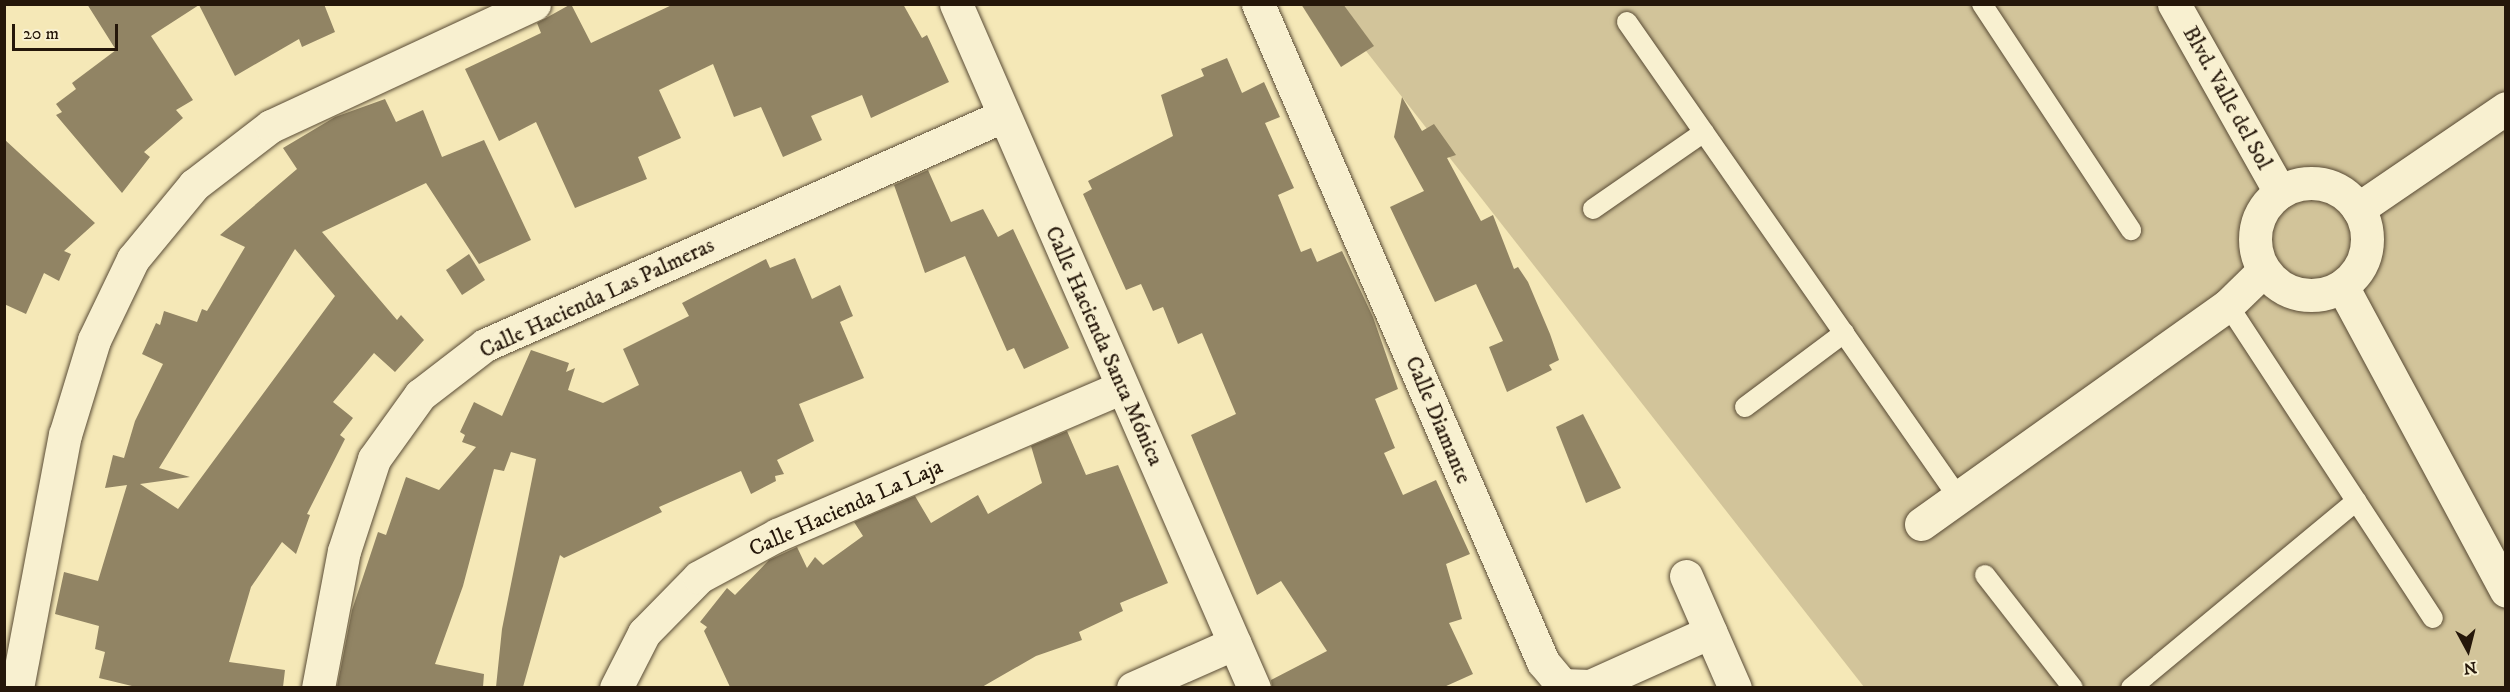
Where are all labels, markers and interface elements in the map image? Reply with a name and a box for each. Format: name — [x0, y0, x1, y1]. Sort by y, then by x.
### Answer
scale bar — [15, 12, 122, 50]
street label: Blvd. Valle del Sol — [2177, 22, 2277, 174]
text: 20 m — [23, 23, 59, 45]
street label: Calle Hacienda Santa Mónica — [1039, 222, 1169, 470]
street label: Calle Hacienda Las Palmeras — [475, 232, 719, 364]
street label: Calle Diamante — [1399, 352, 1477, 488]
street label: Calle Hacienda La Laja — [745, 453, 947, 563]
north arrow — [2438, 620, 2498, 680]
text: N — [2462, 657, 2478, 679]

